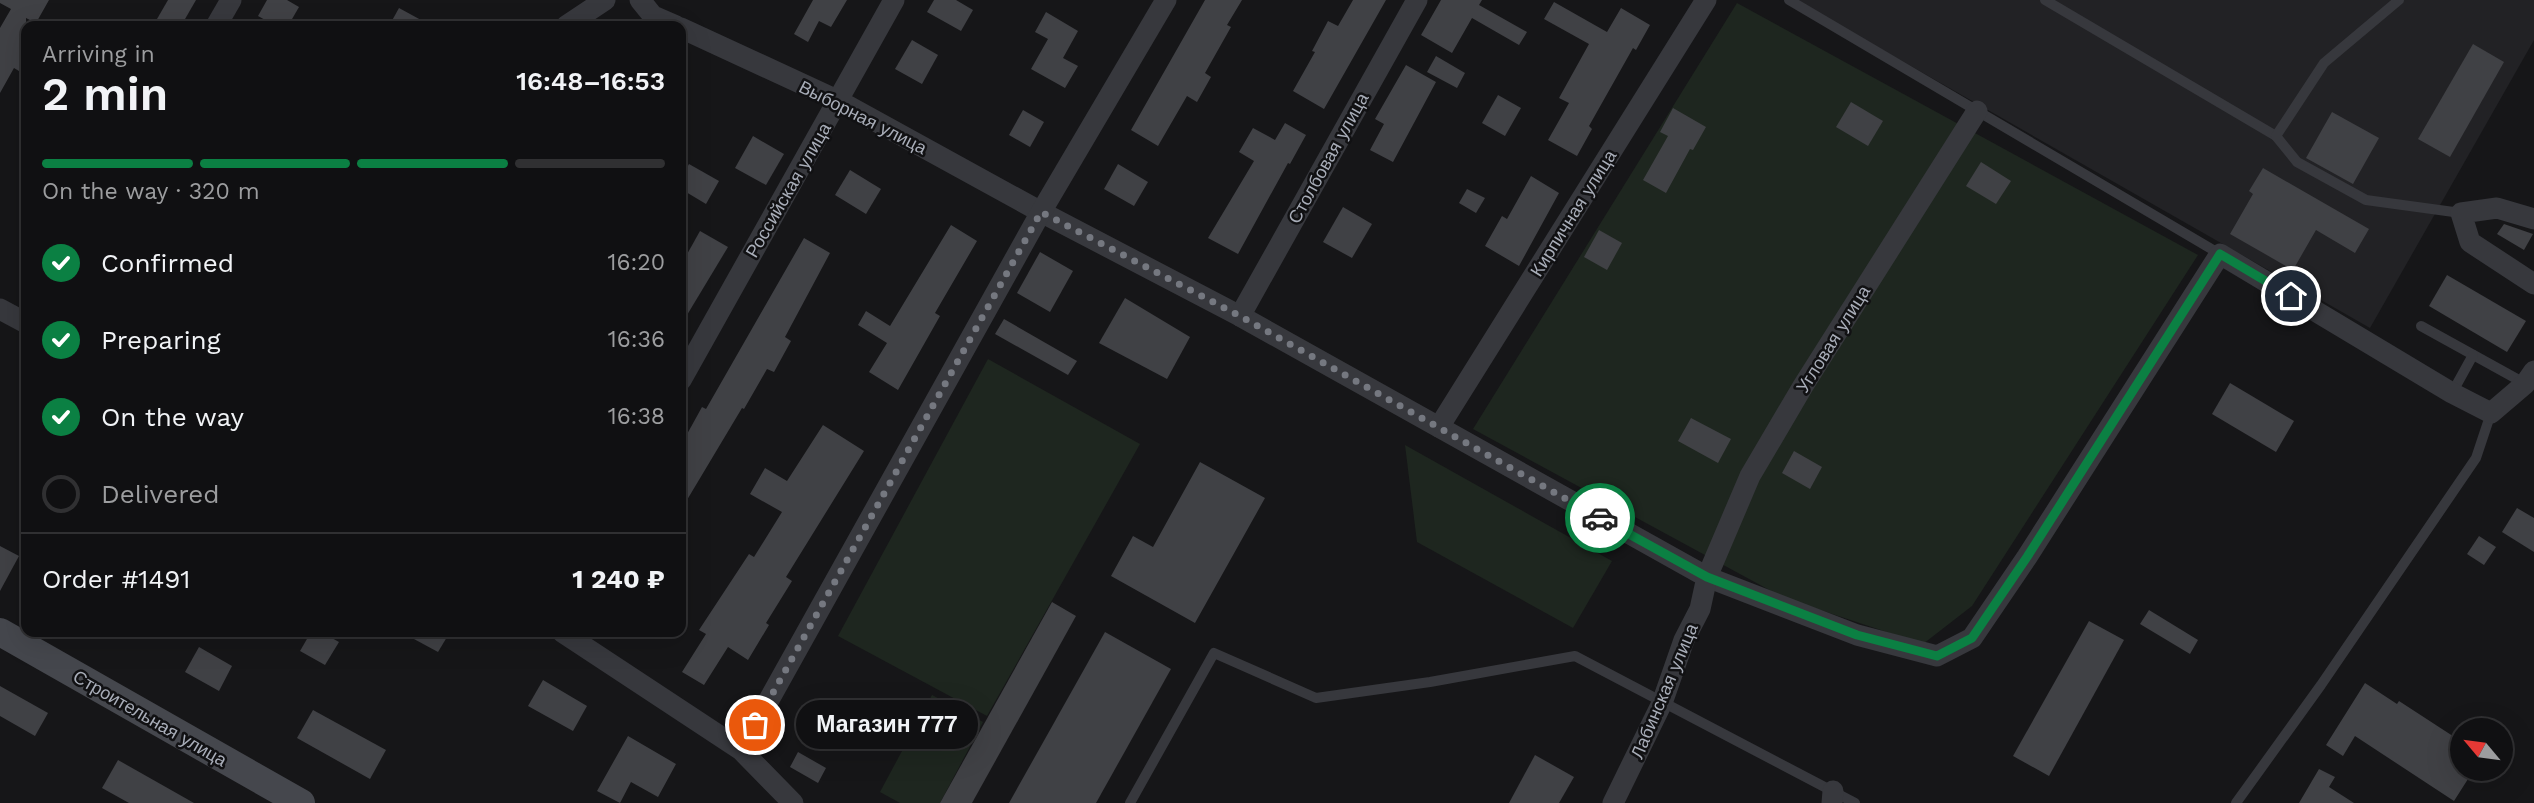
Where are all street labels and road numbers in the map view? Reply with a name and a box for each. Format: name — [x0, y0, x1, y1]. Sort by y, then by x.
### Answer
street label: Выборная улица — [796, 76, 931, 159]
street label: Столбовая улица — [1283, 88, 1373, 227]
street label: Российская улица — [741, 118, 836, 261]
street label: Кирпичная улица — [1526, 145, 1621, 280]
street label: Угловая улица — [1792, 281, 1875, 396]
street label: Лабинская улица — [1626, 619, 1702, 762]
street label: Строительная улица — [69, 665, 231, 771]

